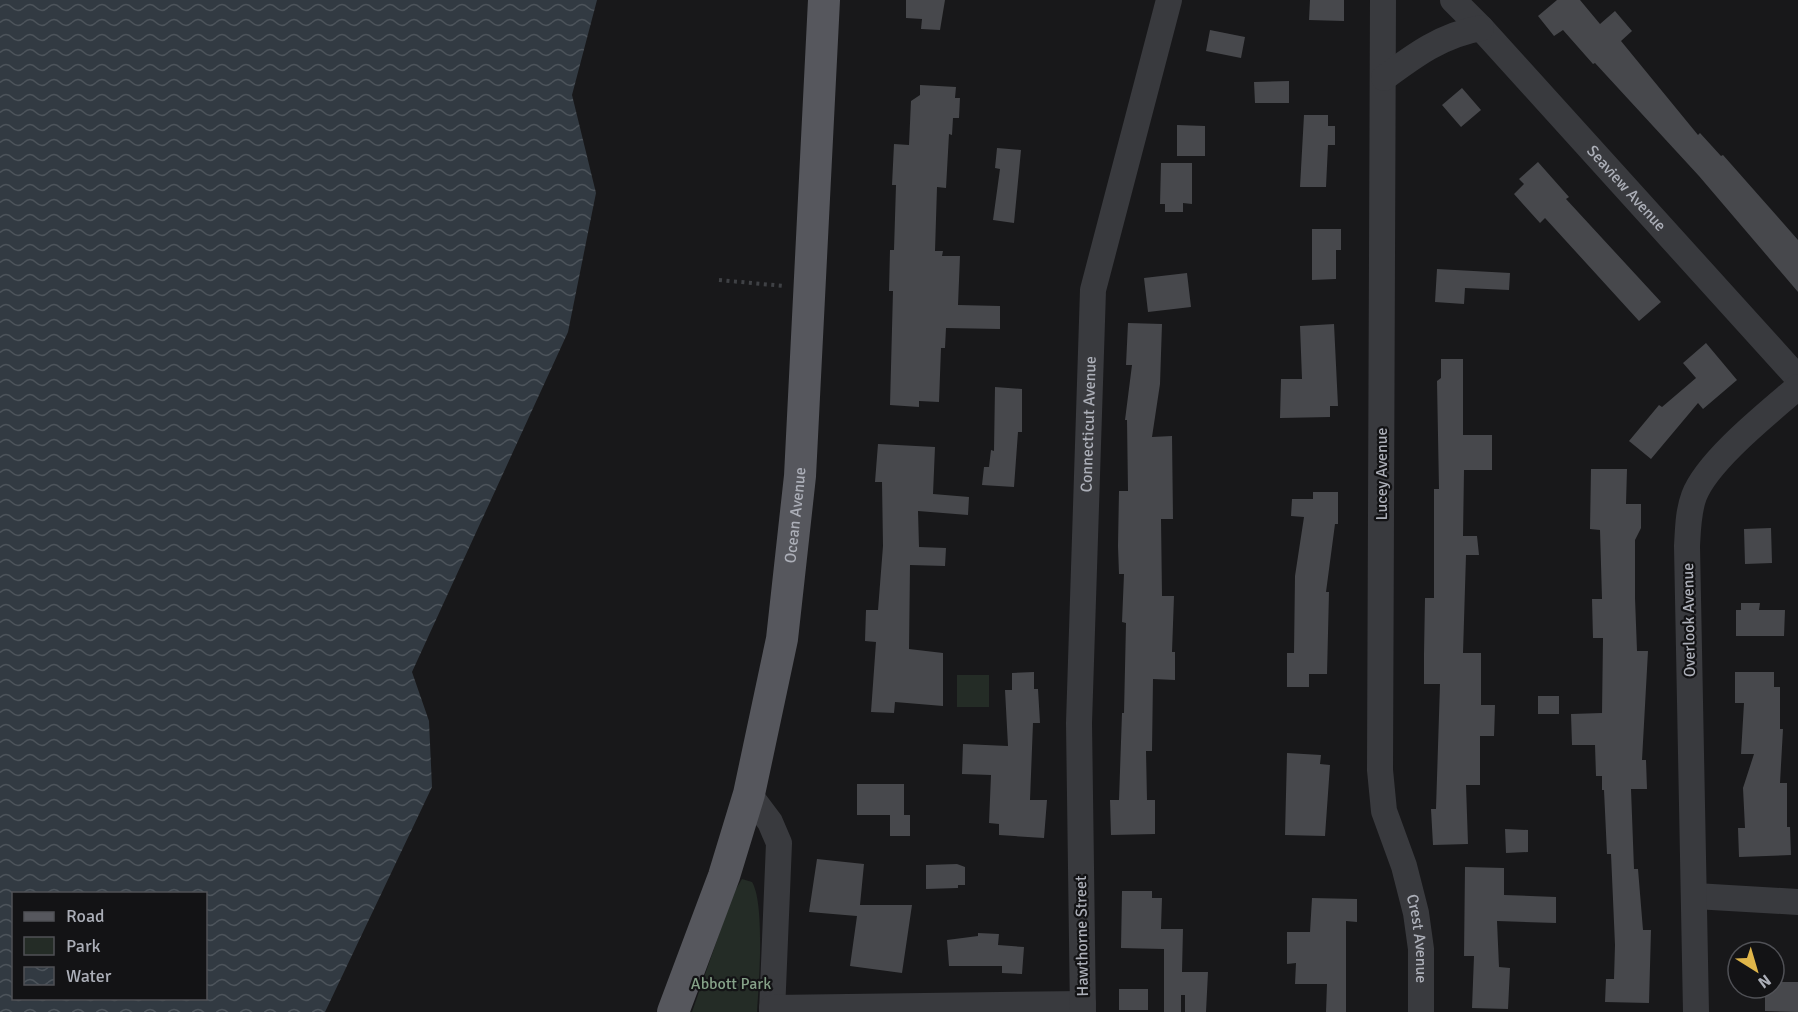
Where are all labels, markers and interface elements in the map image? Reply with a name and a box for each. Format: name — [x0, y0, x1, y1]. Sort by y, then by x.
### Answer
street label: Seaview Avenue — [1582, 141, 1670, 236]
street label: Connecticut Avenue — [1076, 356, 1101, 493]
street label: Lucey Avenue — [1372, 428, 1392, 520]
street label: Ocean Avenue — [780, 467, 810, 564]
street label: Overlook Avenue — [1678, 563, 1700, 677]
street label: Hawthorne Street — [1071, 875, 1093, 997]
legend — [12, 892, 207, 1000]
street label: Crest Avenue — [1402, 892, 1431, 983]
text: Road — [66, 905, 105, 927]
text: Park — [66, 935, 101, 957]
north arrow — [1726, 940, 1786, 1000]
text: Water — [66, 965, 112, 987]
text: N — [1754, 970, 1775, 993]
park label: Abbott Park — [691, 974, 771, 994]

